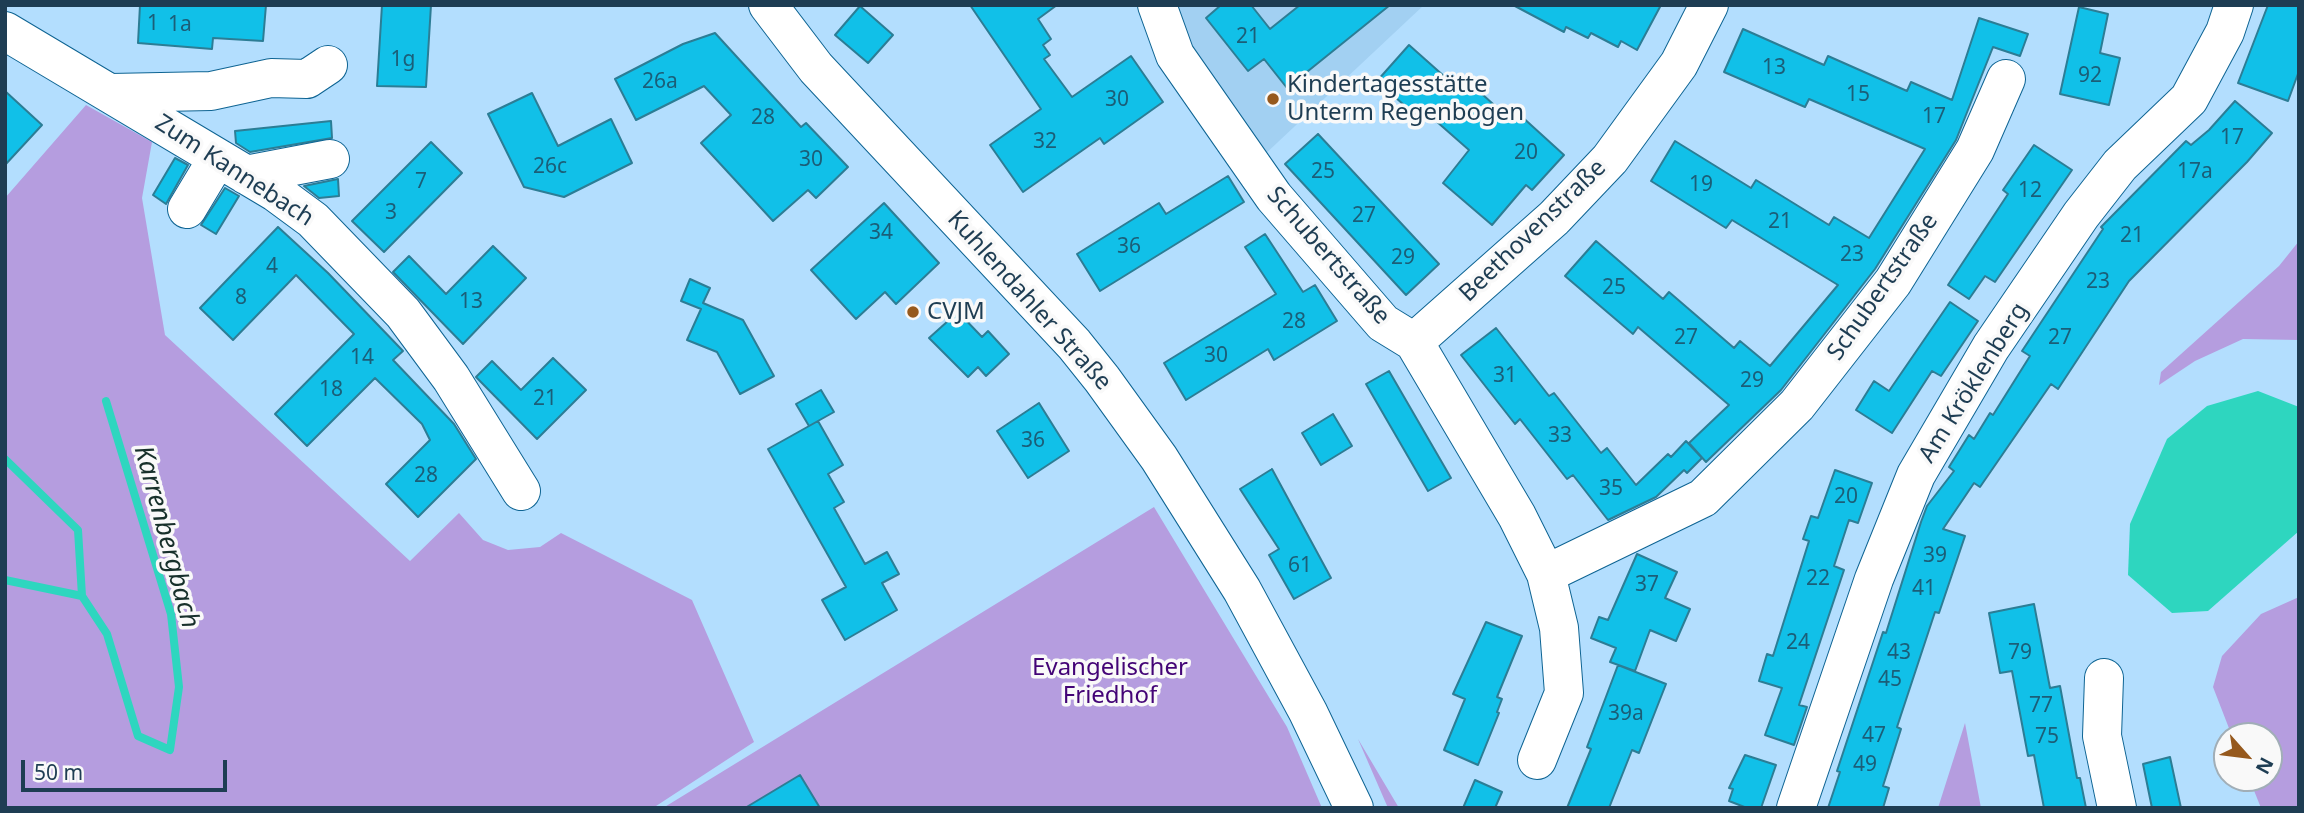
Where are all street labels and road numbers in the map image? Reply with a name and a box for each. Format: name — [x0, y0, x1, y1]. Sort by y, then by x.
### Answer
street label: Zum Kannebach — [149, 109, 319, 233]
street label: Beethovenstraße — [1454, 154, 1612, 308]
street label: Schubertstraße — [1260, 181, 1396, 331]
street label: Kuhlendahler Straße — [941, 205, 1117, 397]
street label: Schubertstraße — [1822, 208, 1944, 366]
street label: Am Kröklenberg — [1913, 298, 2035, 468]

